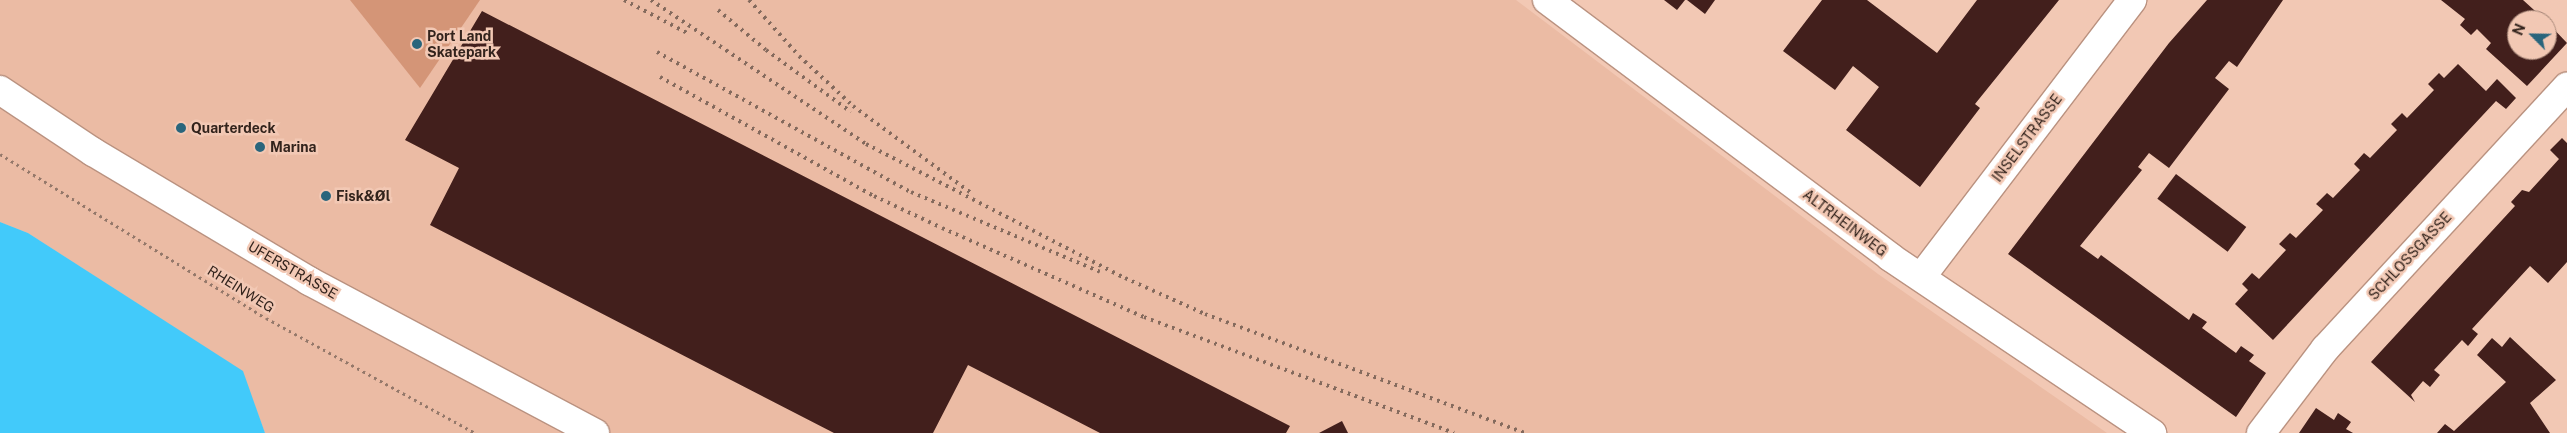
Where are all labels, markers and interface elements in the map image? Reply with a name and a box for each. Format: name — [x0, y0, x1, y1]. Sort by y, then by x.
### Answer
north arrow — [2507, 10, 2557, 60]
text: N — [2510, 21, 2529, 38]
place label: Port Land Skatepark — [427, 28, 496, 60]
marker: Port Land Skatepark — [411, 38, 423, 50]
street label: INSELSTRASSE — [1989, 91, 2065, 185]
place label: Quarterdeck — [191, 120, 276, 136]
marker: Quarterdeck — [175, 122, 187, 134]
place label: Marina — [270, 139, 316, 155]
marker: Marina — [254, 141, 266, 153]
street label: ALTRHEINWEG — [1800, 186, 1890, 260]
place label: Fisk&Øl — [336, 188, 390, 204]
marker: Fisk&Øl — [320, 190, 332, 202]
street label: SCHLOSSGASSE — [2365, 209, 2455, 303]
street label: UFERSTRASSE — [245, 238, 341, 302]
street label: RHEINWEG — [204, 262, 278, 316]

